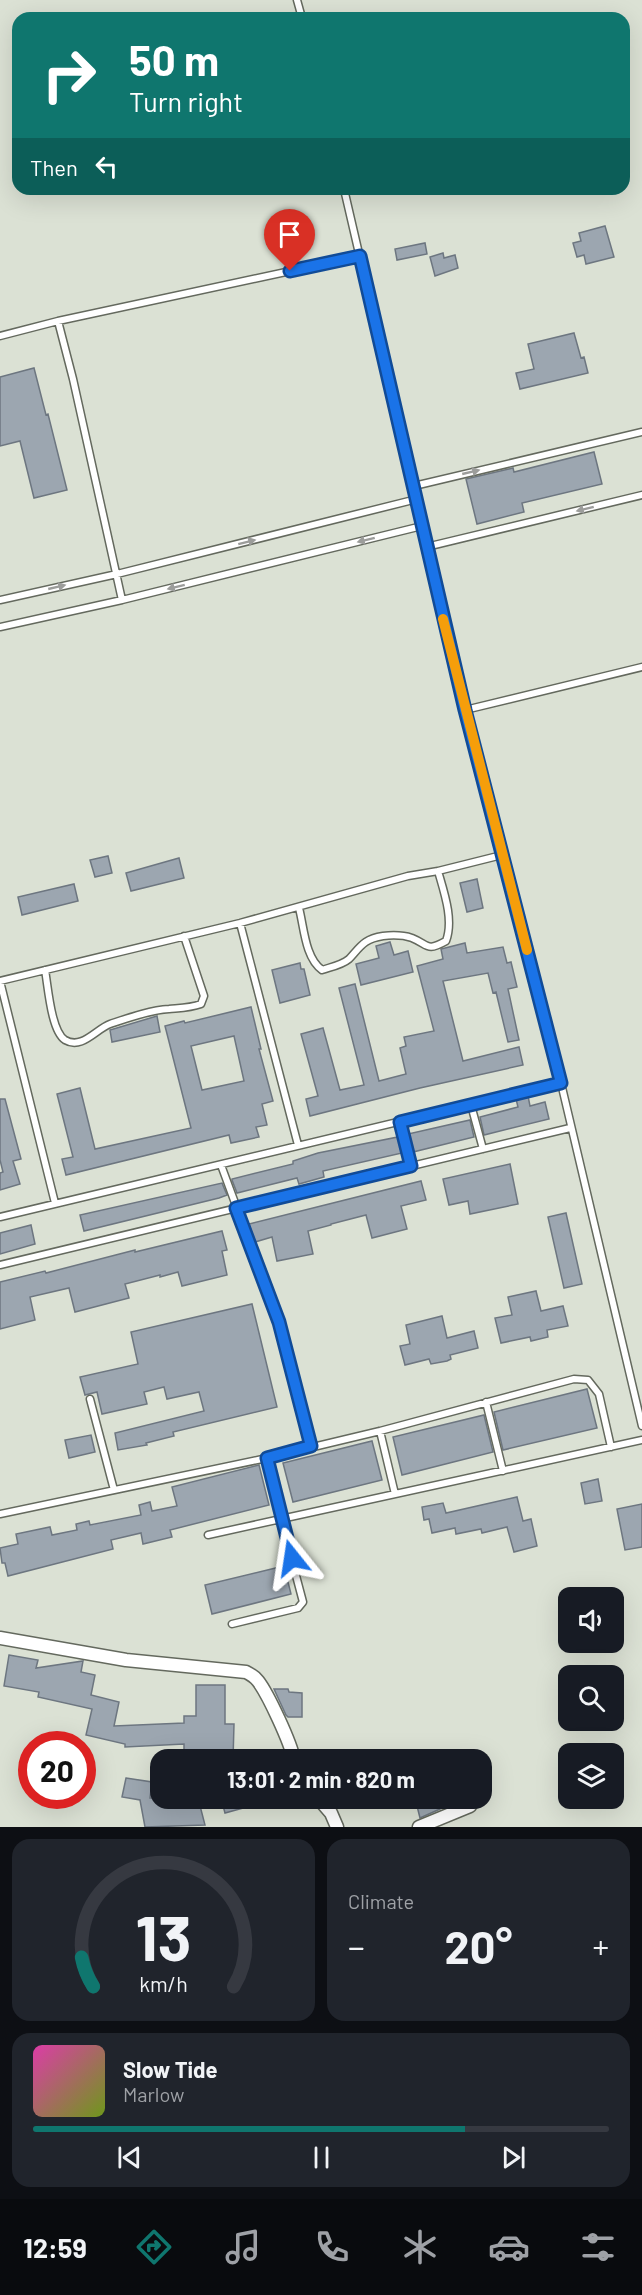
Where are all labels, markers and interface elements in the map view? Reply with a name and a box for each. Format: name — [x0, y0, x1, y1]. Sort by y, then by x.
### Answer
text: 50 m — [129, 34, 219, 84]
icon: right — [30, 36, 108, 114]
text: Turn right — [129, 85, 243, 117]
icon: left — [90, 150, 123, 183]
text: Then — [30, 154, 78, 180]
pin — [264, 209, 315, 271]
icon: arrive — [273, 218, 306, 251]
one-way arrow — [461, 467, 480, 477]
one-way arrow — [576, 504, 594, 514]
one-way arrow — [237, 536, 256, 546]
one-way arrow — [356, 536, 375, 546]
one-way arrow — [48, 582, 66, 592]
one-way arrow — [167, 582, 185, 592]
position arrow — [260, 1526, 324, 1590]
map controls — [558, 1587, 624, 1809]
button: sound — [558, 1587, 624, 1653]
button: search — [558, 1665, 624, 1731]
speed limit sign: 20 — [18, 1731, 96, 1809]
button: layers — [558, 1743, 624, 1809]
text: 13:01 · 2 min · 820 m — [227, 1766, 415, 1792]
text: Climate — [348, 1889, 414, 1913]
text: 13 — [136, 1899, 191, 1973]
text: 20° — [445, 1919, 512, 1973]
text: − — [348, 1926, 365, 1966]
text: + — [593, 1926, 609, 1966]
text: km/h — [139, 1971, 188, 1996]
text: Slow Tide — [123, 2056, 218, 2082]
text: Marlow — [123, 2082, 184, 2106]
icon: previous — [113, 2141, 146, 2174]
icon: pause — [305, 2141, 338, 2174]
icon: next — [497, 2141, 530, 2174]
icon: directions — [133, 2226, 175, 2268]
icon: music — [222, 2226, 264, 2268]
icon: phone — [311, 2226, 353, 2268]
icon: climate — [399, 2226, 441, 2268]
icon: car — [488, 2226, 530, 2268]
icon: filters — [577, 2226, 619, 2268]
text: 12:59 — [23, 2231, 87, 2263]

